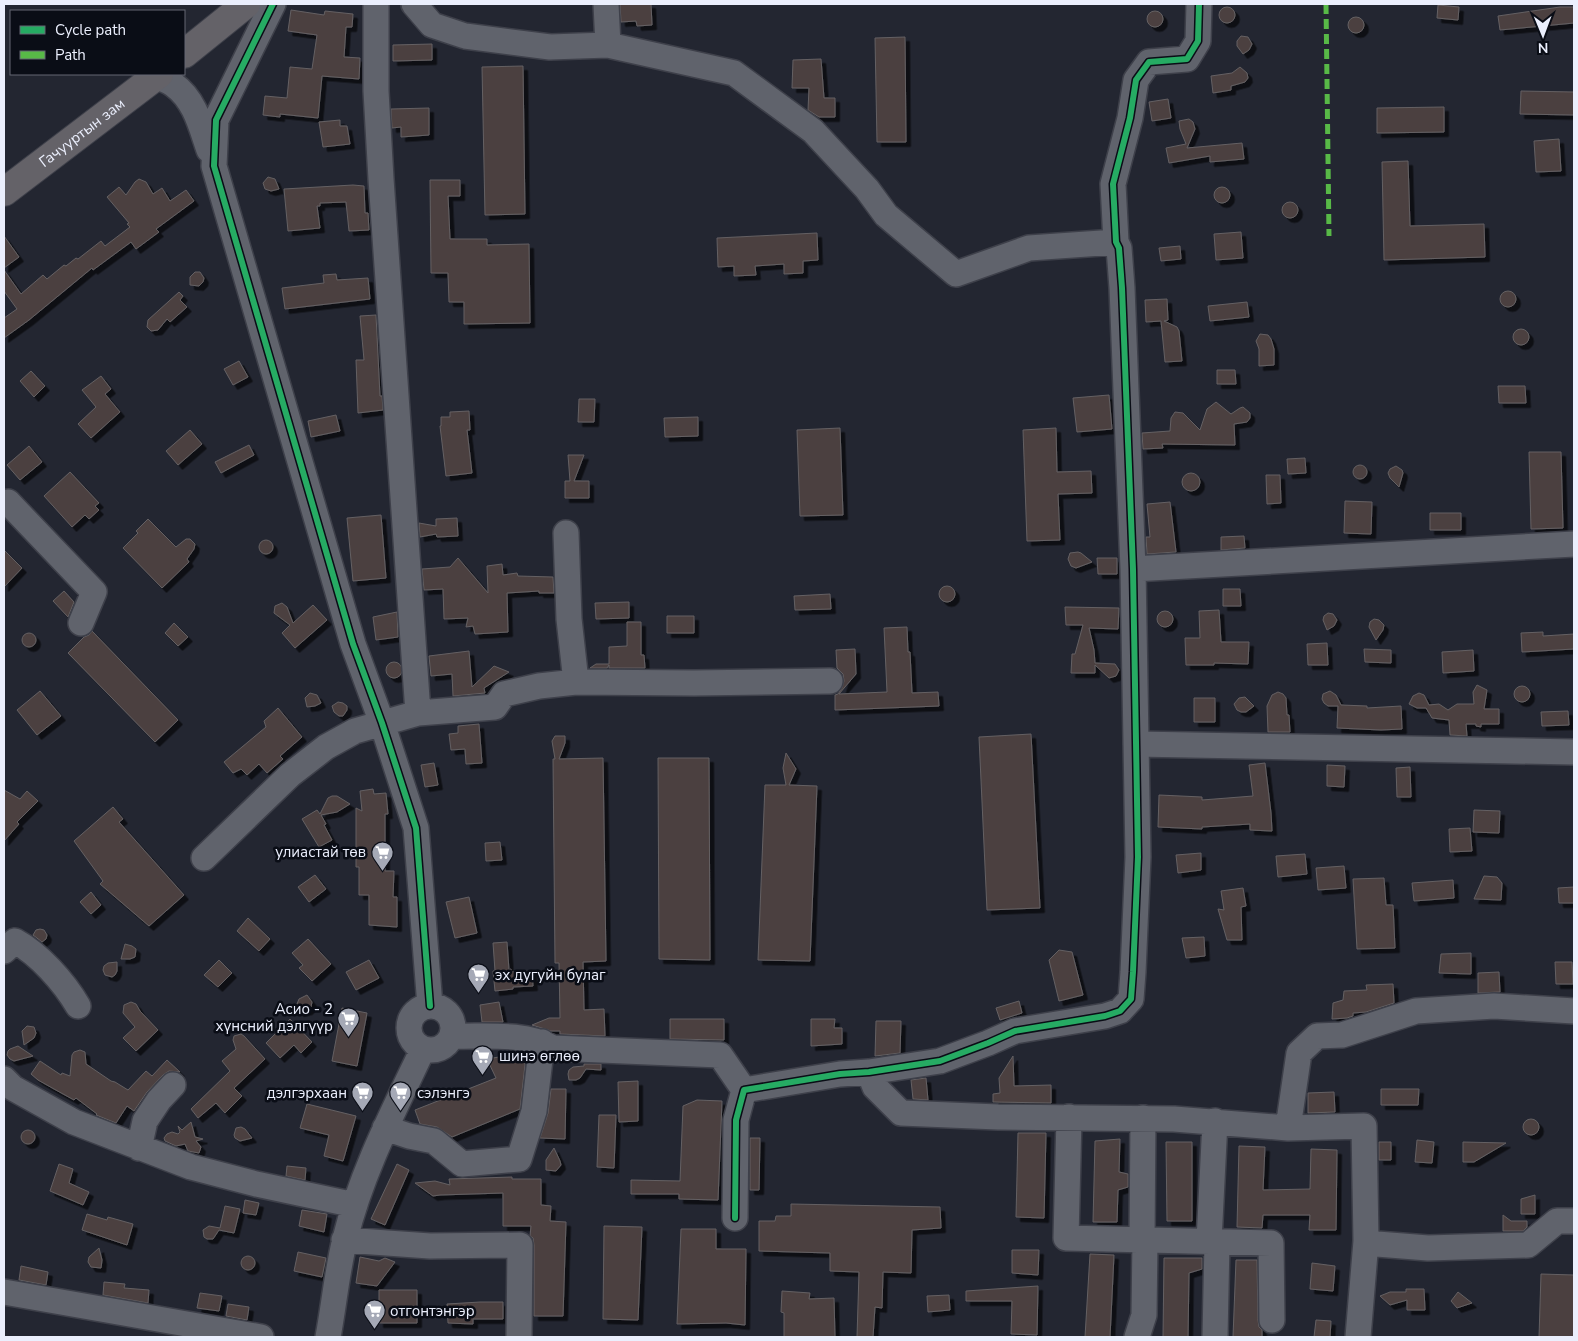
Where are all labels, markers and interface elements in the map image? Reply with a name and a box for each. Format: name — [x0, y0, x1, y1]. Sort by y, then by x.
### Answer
legend — [10, 10, 185, 75]
north arrow — [1518, 10, 1568, 60]
text: Cycle path — [55, 20, 126, 40]
text: N — [1538, 38, 1549, 57]
text: Path — [55, 45, 86, 65]
street label: Гачууртын зам — [35, 94, 129, 172]
supermarket icon: улиастай төв — [370, 840, 394, 871]
place label: улиастай төв — [275, 842, 366, 862]
supermarket icon: эх дугуйн булаг — [467, 963, 491, 994]
place label: эх дугуйн булаг — [495, 965, 606, 985]
place label: Асио - 2 хүнсний дэлгүүр — [216, 999, 333, 1036]
supermarket icon: Асио - 2 хүнсний дэлгүүр — [337, 1006, 361, 1037]
supermarket icon: шинэ өглөө — [471, 1044, 495, 1075]
place label: шинэ өглөө — [499, 1046, 580, 1066]
supermarket icon: дэлгэрхаан — [351, 1081, 375, 1112]
supermarket icon: сэлэнгэ — [389, 1081, 413, 1112]
place label: дэлгэрхаан — [267, 1083, 347, 1103]
place label: сэлэнгэ — [417, 1083, 470, 1103]
supermarket icon: отгонтэнгэр — [362, 1299, 386, 1330]
place label: отгонтэнгэр — [390, 1301, 475, 1321]

